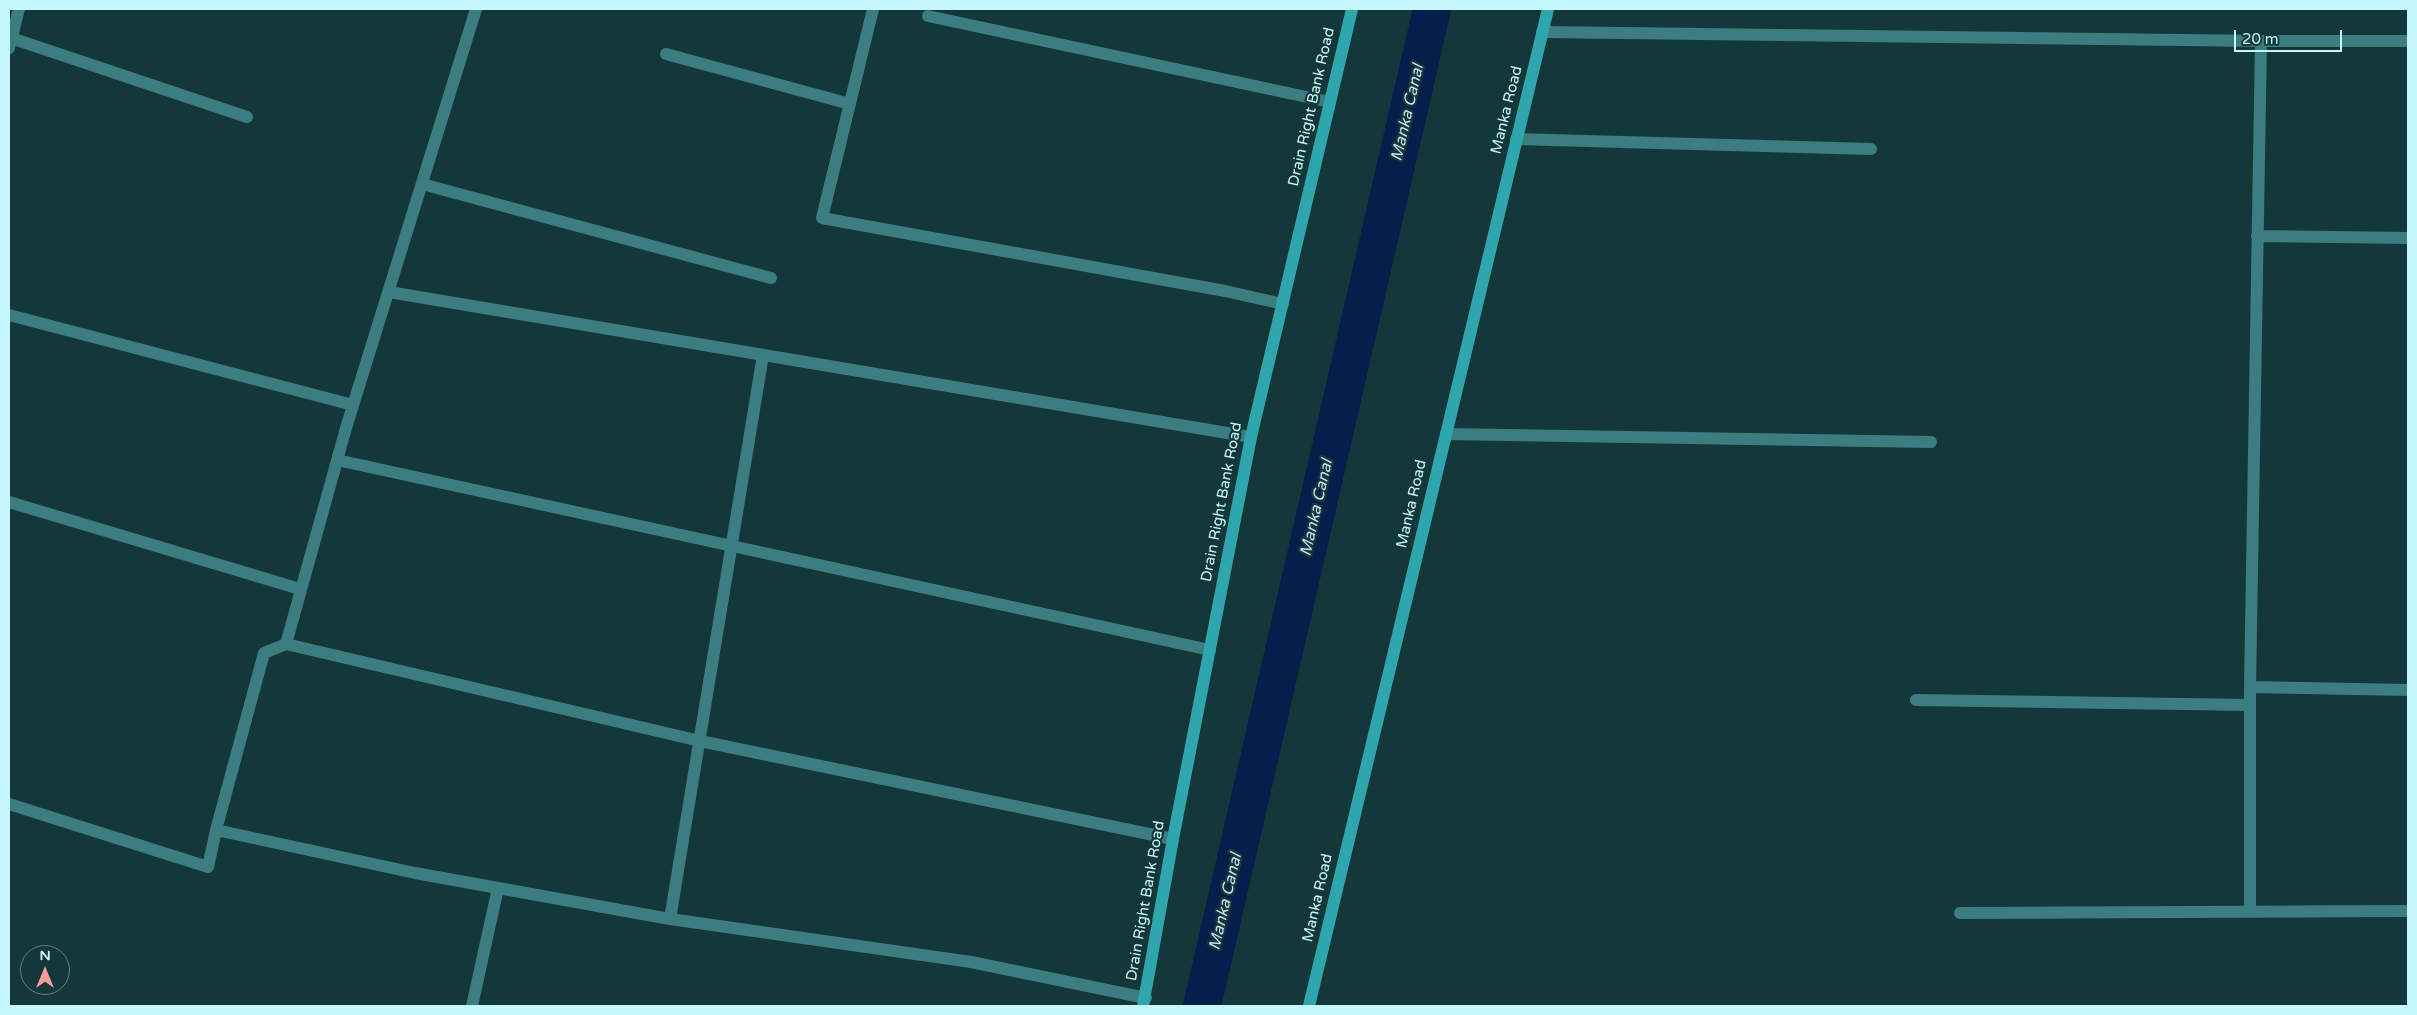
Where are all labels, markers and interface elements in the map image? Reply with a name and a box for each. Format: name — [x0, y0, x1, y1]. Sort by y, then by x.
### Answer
scale bar — [2237, 20, 2344, 52]
street label: Drain Right Bank Road — [1285, 26, 1339, 188]
text: 20 m — [2242, 30, 2279, 48]
water label: Manka Canal — [1388, 63, 1428, 163]
street label: Manka Road — [1487, 64, 1527, 156]
street label: Drain Right Bank Road — [1198, 421, 1246, 583]
water label: Manka Canal — [1297, 458, 1337, 558]
street label: Manka Road — [1393, 458, 1431, 550]
street label: Drain Right Bank Road — [1123, 820, 1169, 982]
water label: Manka Canal — [1206, 852, 1246, 952]
street label: Manka Road — [1299, 852, 1337, 944]
north arrow — [20, 945, 70, 995]
text: N — [39, 947, 51, 964]

